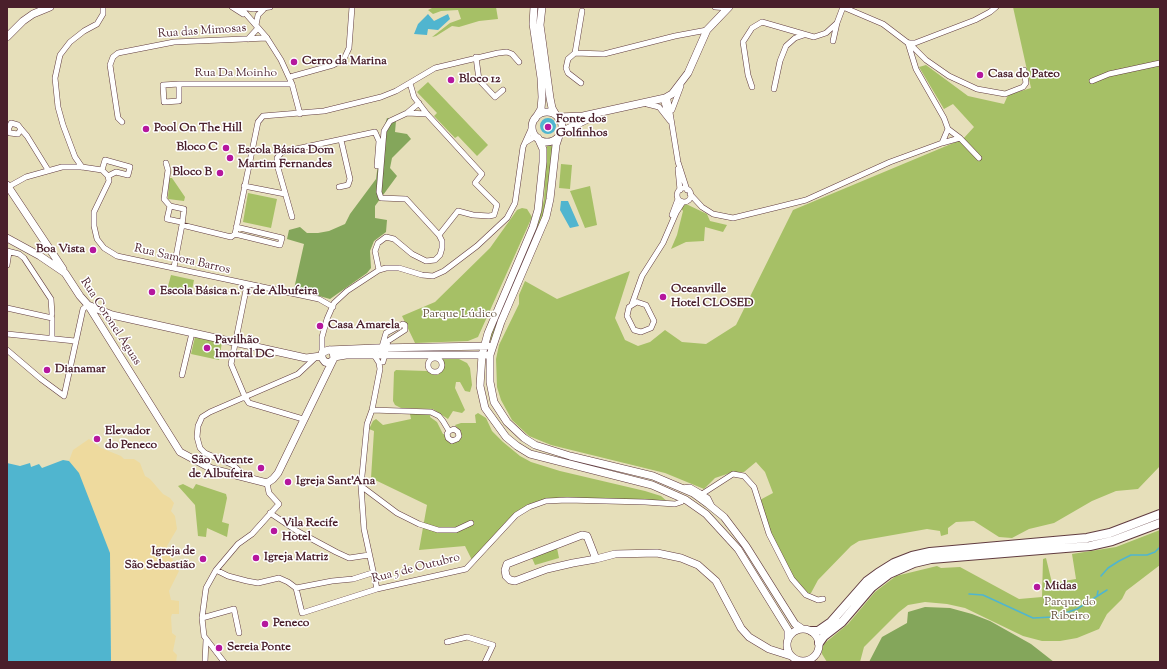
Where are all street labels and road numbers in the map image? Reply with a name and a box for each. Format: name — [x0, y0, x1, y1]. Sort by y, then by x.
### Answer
street label: Rua das Mimosas — [157, 22, 247, 42]
street label: Rua Da Moinho — [195, 67, 277, 81]
street label: Rua Samora Barros — [133, 242, 231, 278]
street label: Rua Coronel Águas — [76, 276, 144, 368]
street label: Rua 5 de Outubro — [370, 551, 462, 587]

